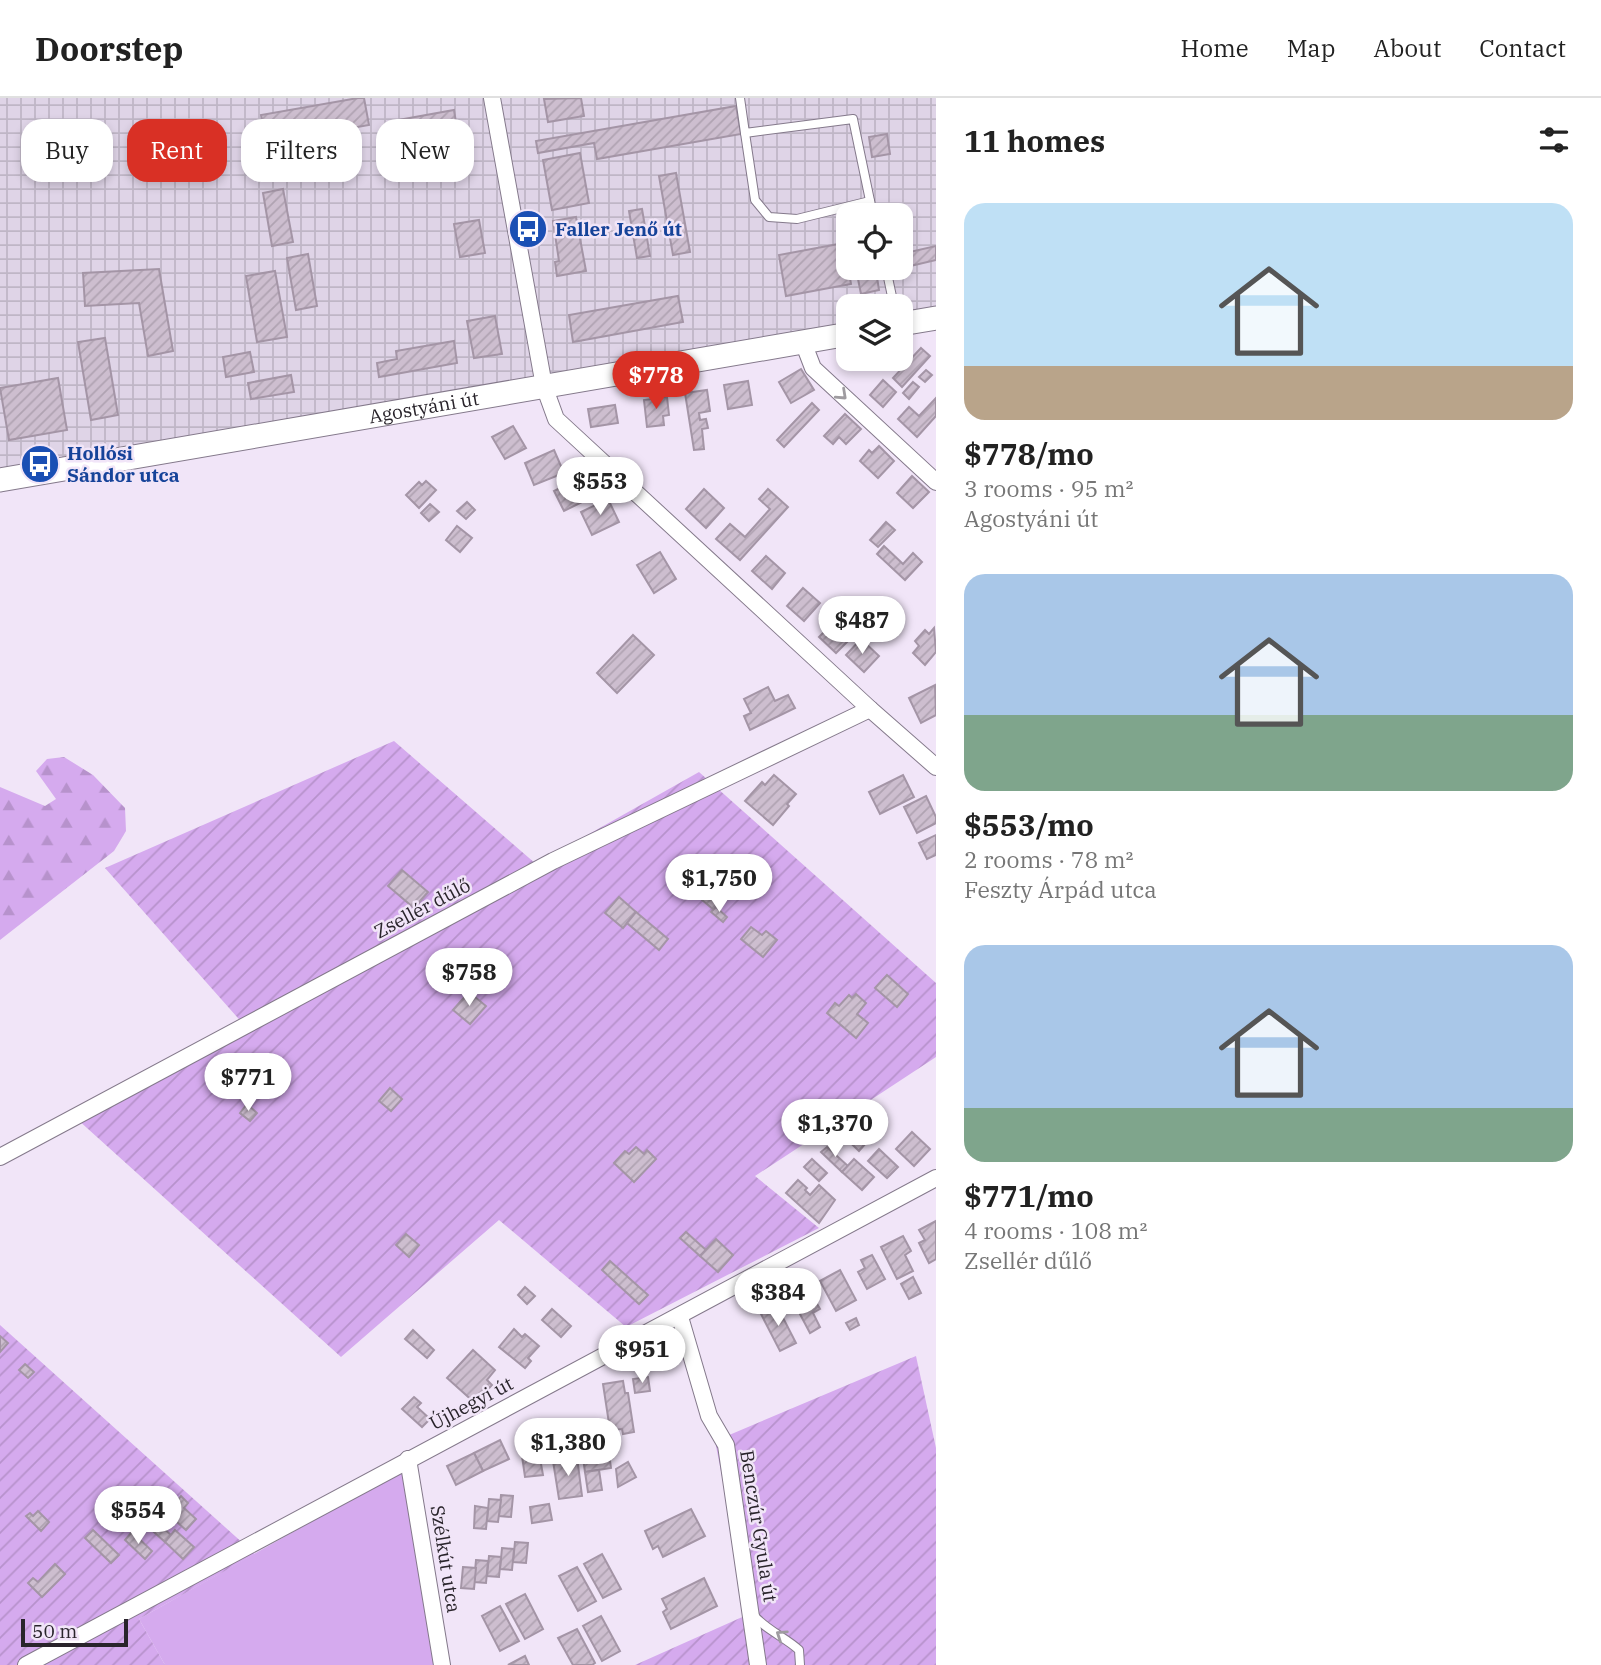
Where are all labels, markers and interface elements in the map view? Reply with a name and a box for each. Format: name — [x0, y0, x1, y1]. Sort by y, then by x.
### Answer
text: Doorstep — [35, 27, 183, 70]
text: Home — [1181, 32, 1249, 64]
text: Map — [1287, 32, 1335, 64]
text: About — [1373, 32, 1441, 64]
text: Contact — [1479, 32, 1566, 64]
chip: Buy — [21, 119, 113, 182]
chip: Rent — [127, 119, 227, 182]
chip: Filters — [241, 119, 362, 182]
chip: New — [376, 119, 474, 182]
text: 11 homes — [964, 121, 1105, 160]
icon: filters — [1535, 121, 1573, 159]
map controls — [836, 203, 913, 371]
button: locate — [836, 203, 913, 280]
bus stop icon: Faller Jenő út — [507, 208, 549, 250]
place label: Faller Jenő út — [555, 217, 682, 241]
icon: home — [1206, 248, 1332, 374]
button: layers — [836, 294, 913, 371]
pin: $778 — [615, 352, 697, 411]
text: $778 — [628, 359, 684, 389]
street label: Agostyáni út — [367, 386, 481, 428]
one-way arrow — [834, 387, 847, 399]
text: $778/mo — [964, 434, 1094, 473]
place label: Hollósi Sándor utca — [67, 441, 180, 487]
bus stop icon: Hollósi Sándor utca — [19, 443, 61, 485]
pin: $553 — [559, 458, 641, 517]
text: $553 — [572, 465, 628, 495]
text: 3 rooms · 95 m² — [964, 473, 1134, 503]
text: Agostyáni út — [964, 503, 1098, 533]
pin: $487 — [821, 596, 903, 656]
text: $487 — [834, 604, 890, 634]
icon: home — [1206, 619, 1332, 745]
text: $553/mo — [964, 805, 1094, 844]
text: 2 rooms · 78 m² — [964, 844, 1134, 874]
pin: $1,750 — [662, 854, 776, 914]
text: $1,750 — [681, 862, 757, 892]
street label: Zsellér dűlő — [370, 873, 474, 943]
text: Feszty Árpád utca — [964, 874, 1157, 904]
pin: $758 — [428, 948, 510, 1008]
text: $758 — [441, 956, 497, 986]
icon: home — [1206, 990, 1332, 1116]
pin: $771 — [207, 1054, 289, 1113]
text: $771 — [220, 1061, 276, 1091]
pin: $1,370 — [778, 1100, 892, 1159]
text: $1,370 — [797, 1107, 873, 1137]
text: $771/mo — [964, 1176, 1094, 1215]
text: 4 rooms · 108 m² — [964, 1215, 1147, 1245]
text: Zsellér dűlő — [964, 1245, 1092, 1275]
pin: $384 — [737, 1268, 819, 1328]
text: $384 — [750, 1276, 806, 1306]
pin: $951 — [601, 1326, 683, 1385]
text: $951 — [614, 1333, 670, 1363]
street label: Újhegyi út — [425, 1371, 517, 1435]
pin: $1,380 — [511, 1418, 625, 1478]
text: $1,380 — [530, 1426, 606, 1456]
street label: Benczúr Gyula út — [735, 1448, 783, 1604]
pin: $554 — [97, 1486, 179, 1546]
text: $554 — [110, 1494, 166, 1524]
street label: Szélkút utca — [426, 1503, 466, 1615]
scale bar — [21, 1616, 128, 1648]
text: 50 m — [32, 1619, 77, 1643]
one-way arrow — [775, 1630, 788, 1643]

